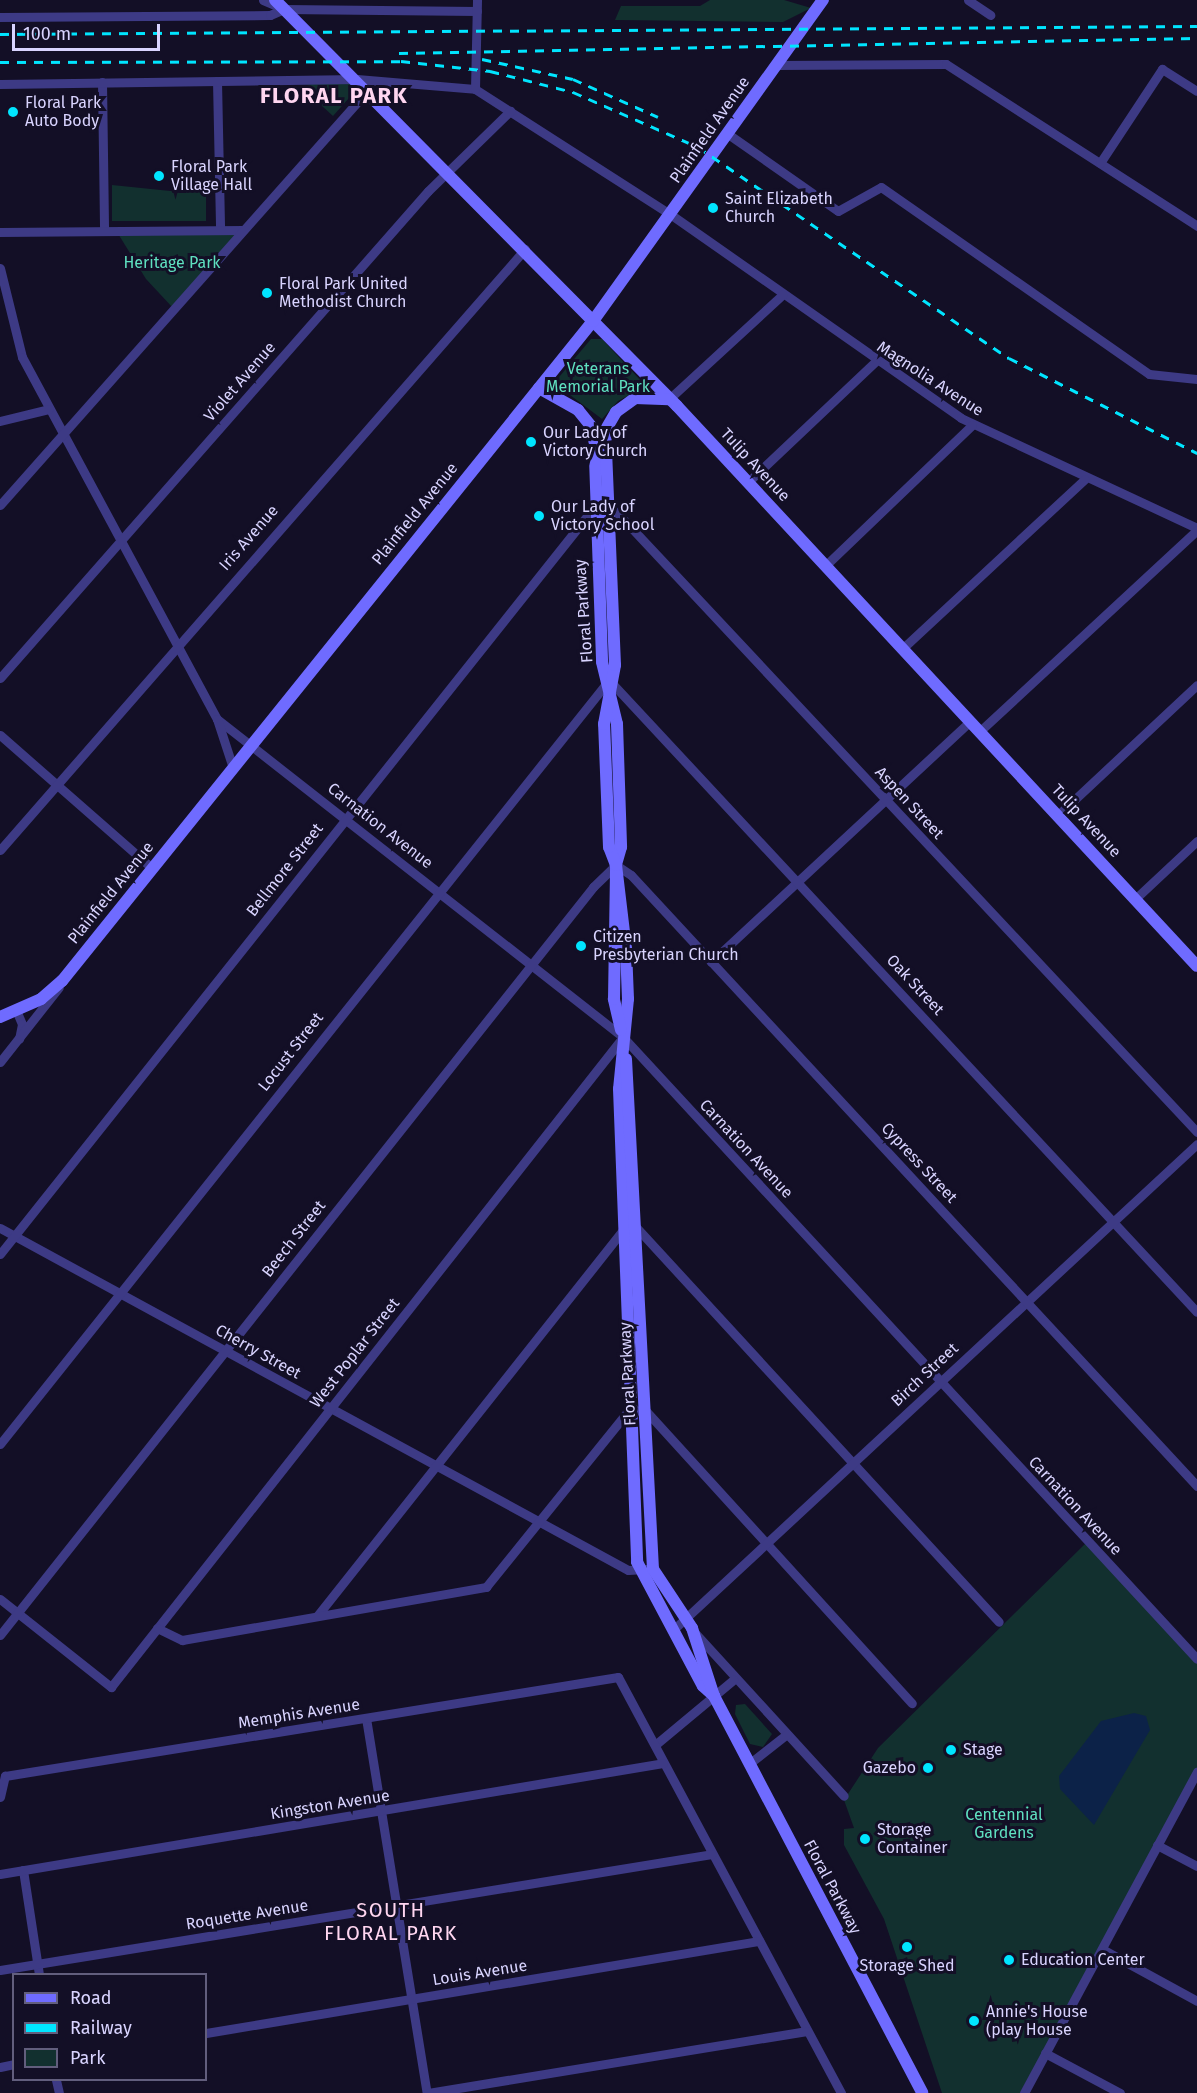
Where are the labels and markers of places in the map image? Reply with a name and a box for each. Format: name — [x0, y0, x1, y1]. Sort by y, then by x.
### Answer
place label: Floral Park Auto Body — [25, 93, 101, 131]
marker: Floral Park Auto Body — [6, 105, 20, 119]
place label: Floral Park Village Hall — [171, 157, 252, 195]
marker: Floral Park Village Hall — [152, 169, 166, 183]
place label: Saint Elizabeth Church — [725, 189, 833, 227]
marker: Saint Elizabeth Church — [706, 201, 720, 215]
place label: Floral Park United Methodist Church — [279, 274, 408, 312]
marker: Floral Park United Methodist Church — [260, 286, 274, 300]
place label: Our Lady of Victory Church — [543, 423, 647, 461]
marker: Our Lady of Victory Church — [524, 435, 538, 449]
place label: Our Lady of Victory School — [551, 497, 654, 535]
marker: Our Lady of Victory School — [532, 509, 546, 523]
place label: Citizen Presbyterian Church — [593, 927, 739, 965]
marker: Citizen Presbyterian Church — [574, 939, 588, 953]
place label: Stage — [963, 1740, 1003, 1760]
marker: Stage — [944, 1743, 958, 1757]
place label: Gazebo — [863, 1758, 916, 1778]
marker: Gazebo — [921, 1761, 935, 1775]
place label: Storage Container — [877, 1820, 948, 1858]
marker: Storage Container — [858, 1832, 872, 1846]
marker: Storage Shed — [900, 1940, 914, 1954]
place label: Education Center — [1021, 1950, 1145, 1970]
marker: Education Center — [1002, 1953, 1016, 1967]
place label: Storage Shed — [859, 1956, 955, 1976]
place label: Annie's House (play House — [986, 2002, 1088, 2040]
marker: Annie's House (play House — [967, 2014, 981, 2028]

